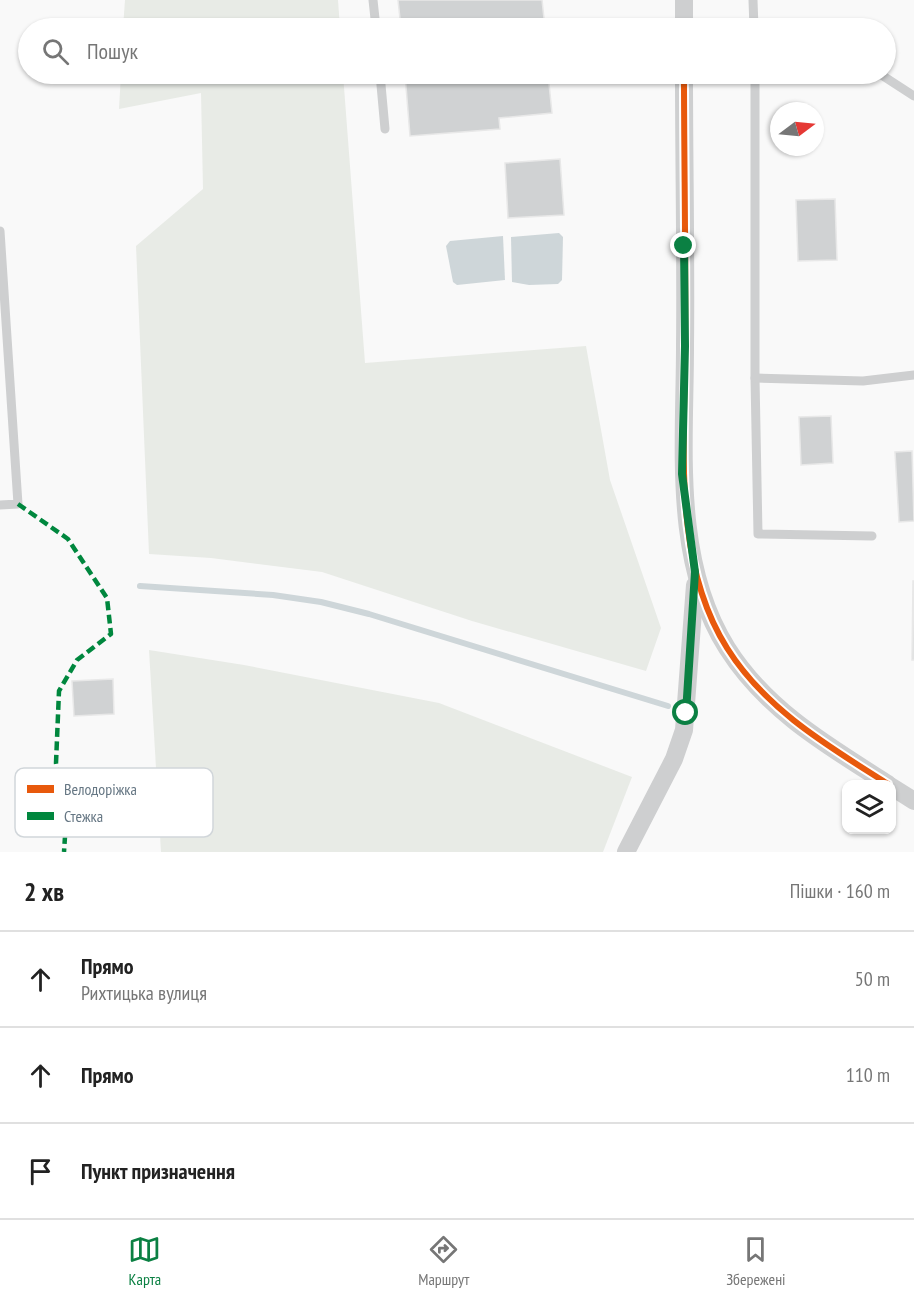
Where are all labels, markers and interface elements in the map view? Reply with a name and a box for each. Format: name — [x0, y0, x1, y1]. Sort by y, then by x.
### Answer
search box — [18, 18, 896, 84]
icon: search — [39, 35, 72, 68]
text: Пошук — [87, 37, 138, 65]
north arrow — [770, 102, 824, 156]
route end — [670, 232, 696, 258]
route start — [672, 699, 698, 725]
legend — [15, 768, 213, 837]
text: Велодоріжка — [64, 779, 137, 799]
map controls — [842, 780, 896, 834]
button: layers — [842, 780, 896, 834]
text: Стежка — [64, 806, 103, 826]
text: 2 хв — [24, 875, 64, 908]
text: Пішки · 160 m — [790, 878, 890, 904]
text: Прямо — [81, 952, 134, 980]
icon: ahead — [24, 963, 57, 996]
text: 50 m — [855, 966, 890, 992]
text: Рихтицька вулиця — [81, 980, 207, 1006]
icon: ahead — [24, 1059, 57, 1092]
text: Прямо — [81, 1061, 134, 1089]
text: 110 m — [846, 1062, 890, 1088]
icon: arrive — [24, 1155, 57, 1188]
text: Пункт призначення — [81, 1157, 235, 1185]
tab: Карта — [128, 1233, 161, 1289]
tab: Маршрут — [418, 1233, 469, 1289]
tab: Збережені — [726, 1233, 786, 1289]

